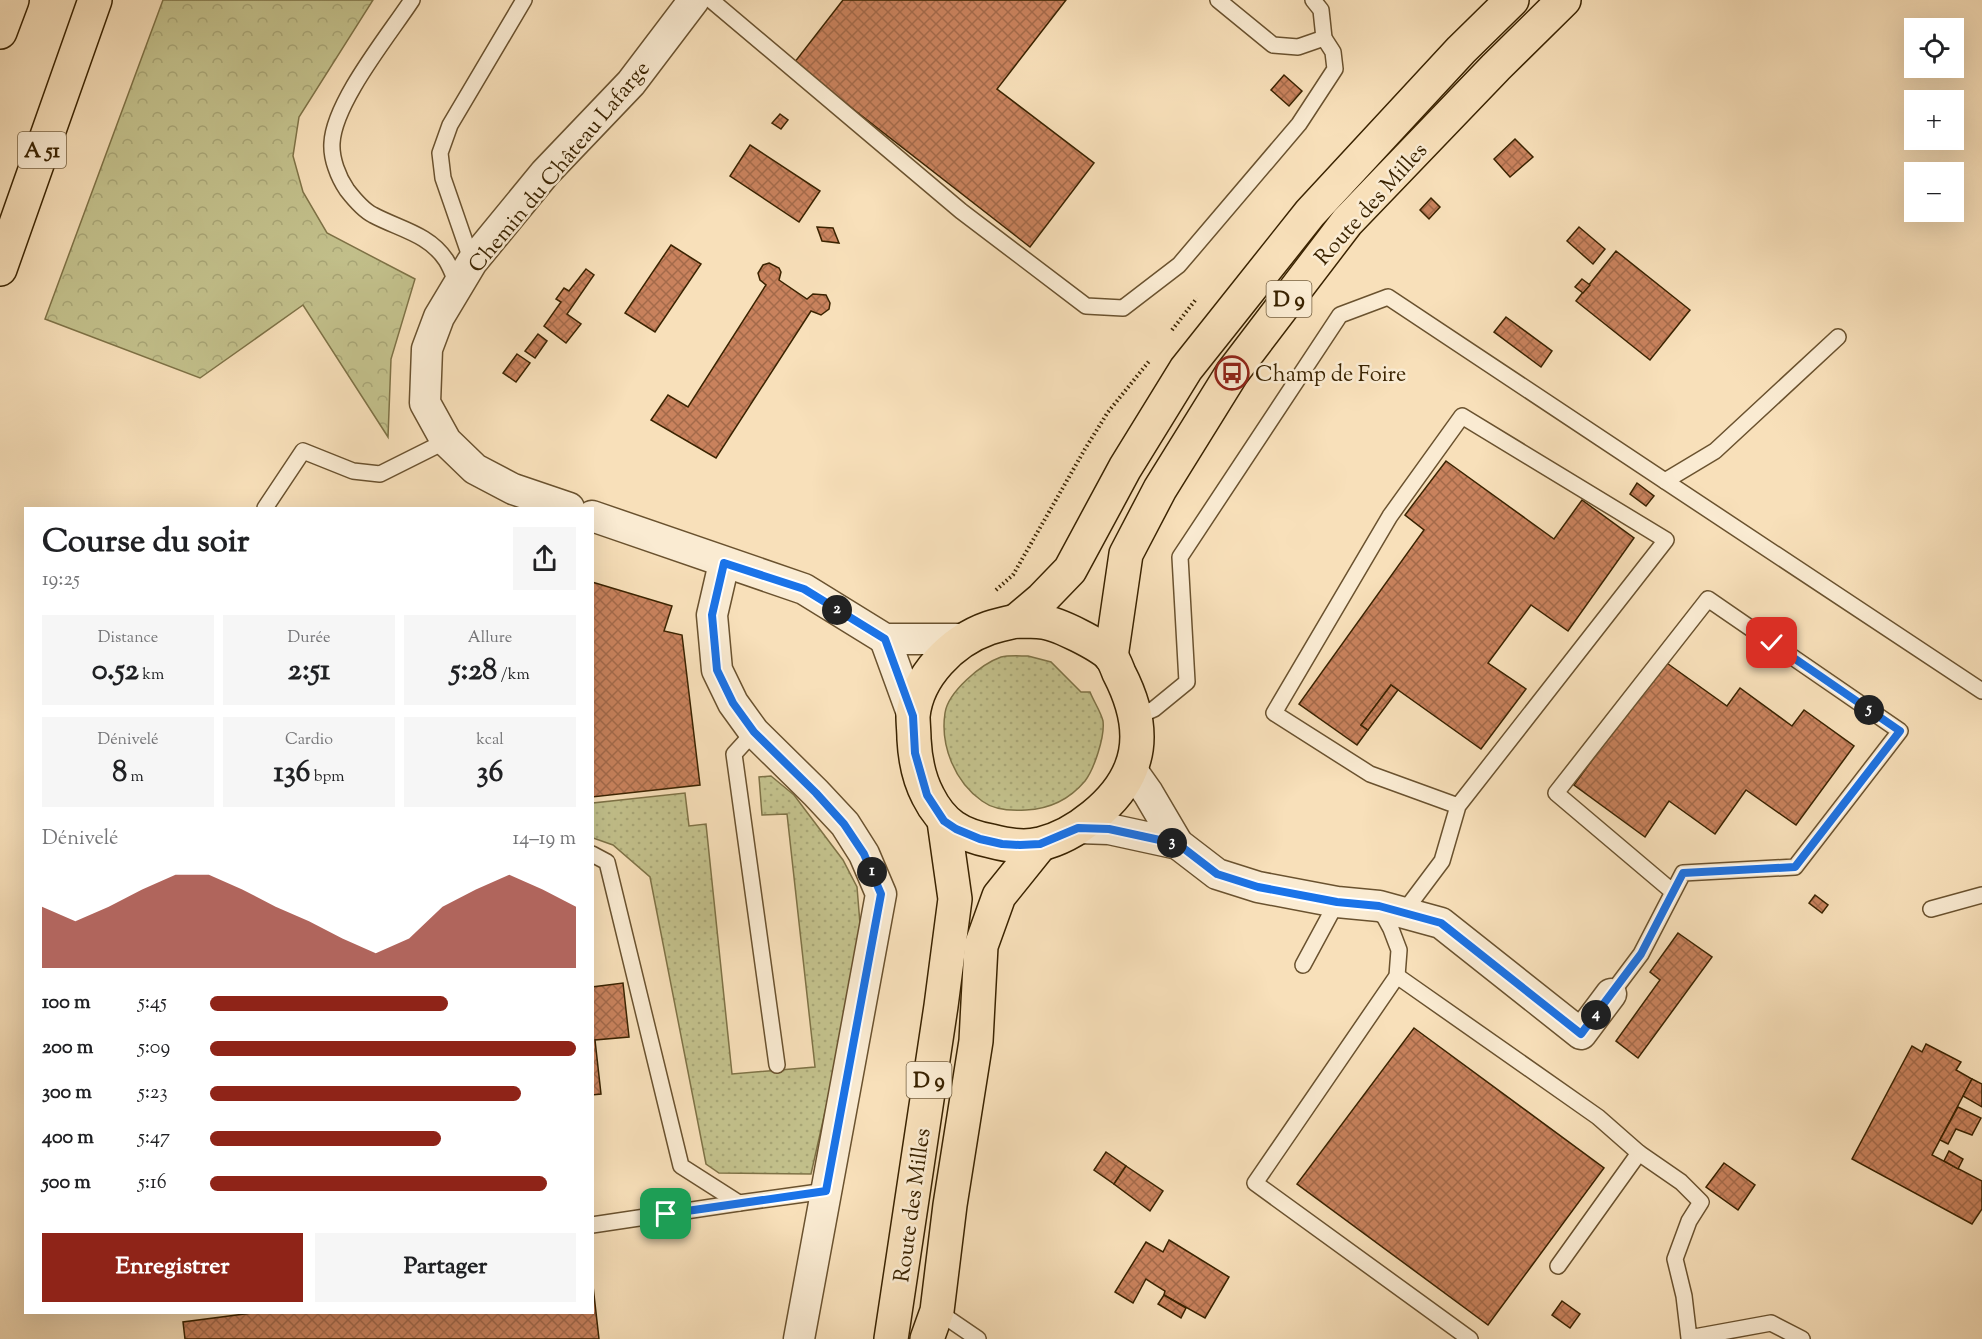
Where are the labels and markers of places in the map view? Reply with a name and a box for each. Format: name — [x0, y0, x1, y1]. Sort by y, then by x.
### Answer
bus stop icon: Champ de Foire — [1214, 355, 1250, 391]
place label: Champ de Foire — [1255, 360, 1406, 392]
pin: 2 — [822, 595, 852, 625]
pin — [1746, 617, 1797, 668]
pin: 5 — [1854, 695, 1884, 725]
pin: 3 — [1157, 828, 1187, 858]
pin: 1 — [857, 857, 887, 887]
pin: 4 — [1581, 1000, 1611, 1030]
pin — [640, 1188, 691, 1239]

